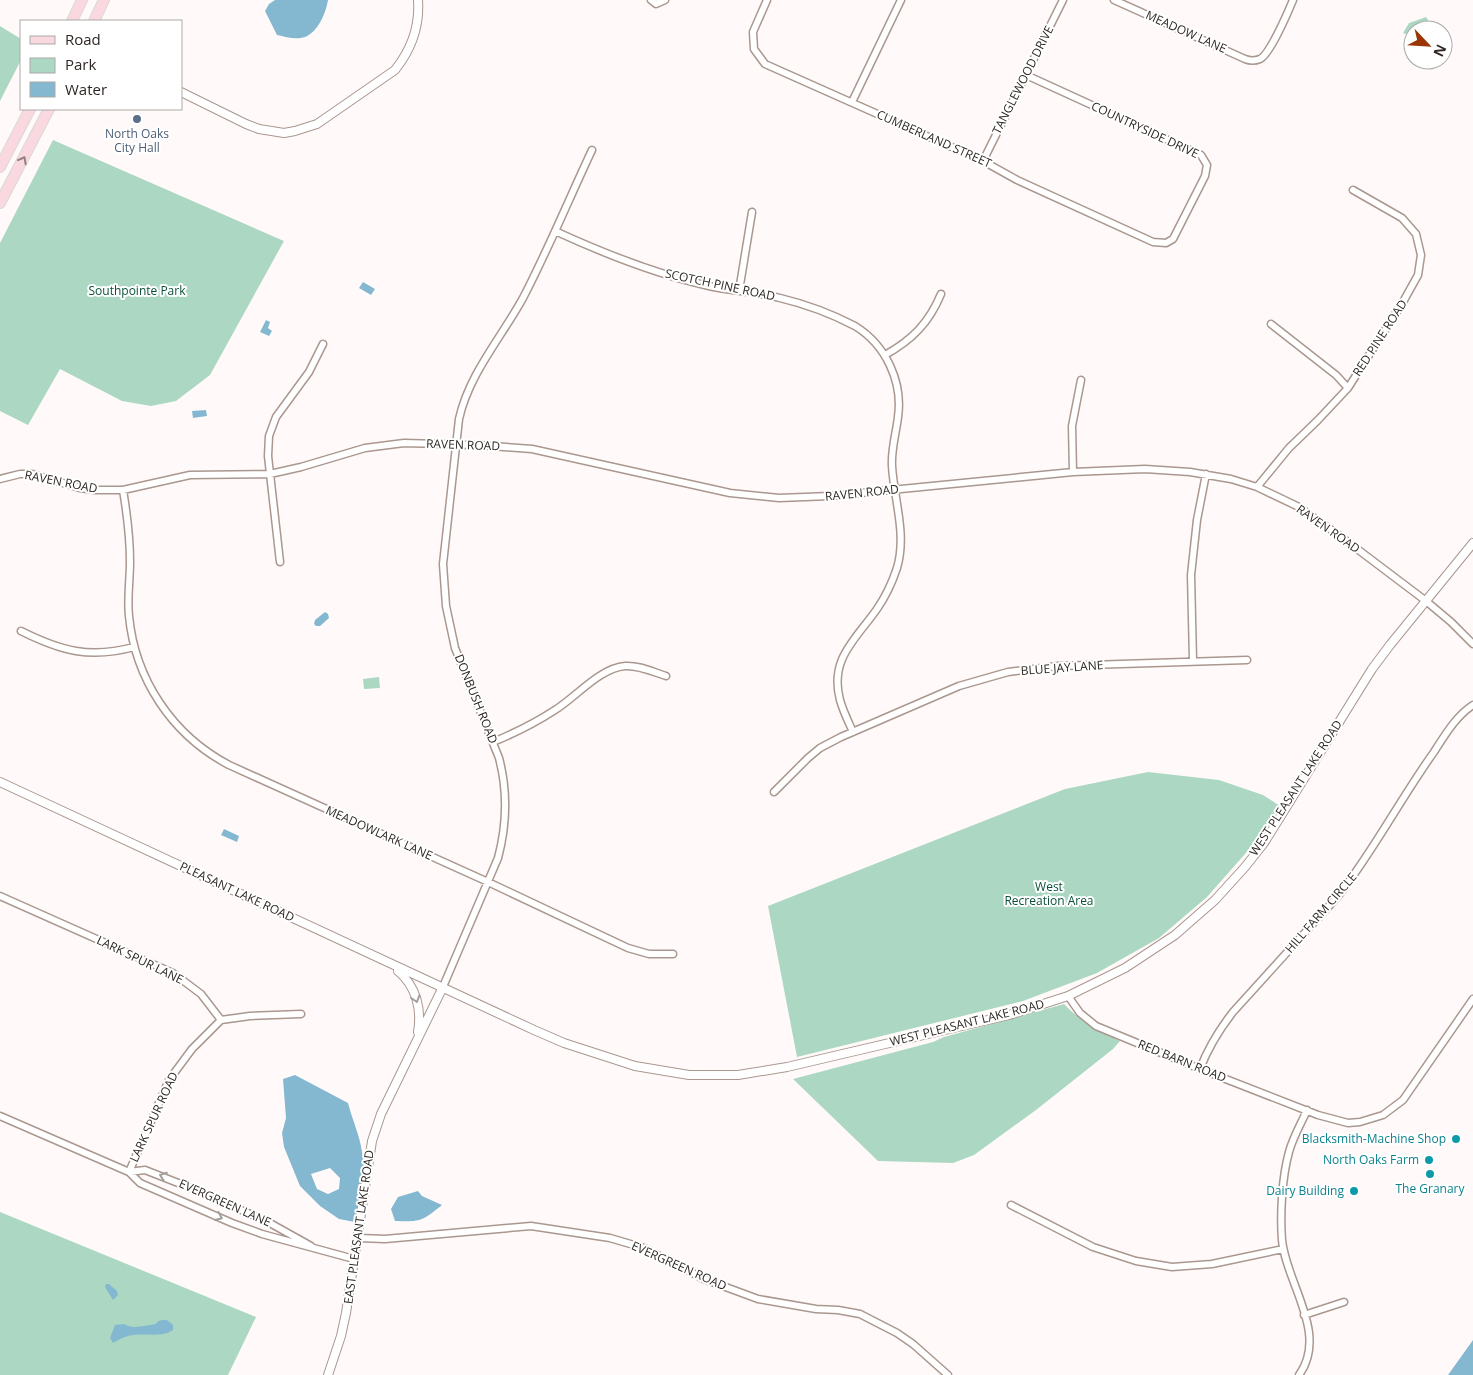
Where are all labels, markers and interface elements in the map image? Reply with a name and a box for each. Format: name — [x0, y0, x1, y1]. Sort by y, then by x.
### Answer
street label: MEADOW LANE — [1143, 6, 1229, 57]
legend — [20, 20, 182, 110]
north arrow — [1403, 20, 1453, 70]
street label: TANGLEWOOD DRIVE — [988, 23, 1057, 137]
text: Road — [65, 29, 101, 49]
text: N — [1429, 42, 1451, 60]
text: Park — [65, 54, 96, 74]
text: Water — [65, 79, 107, 99]
street label: COUNTRYSIDE DRIVE — [1089, 97, 1202, 162]
street label: CUMBERLAND STREET — [874, 106, 995, 172]
marker: North Oaks City Hall — [131, 113, 143, 125]
place label: North Oaks City Hall — [105, 125, 169, 156]
one-way arrow — [17, 156, 27, 165]
street label: SCOTCH PINE ROAD — [664, 265, 777, 304]
park label: Southpointe Park — [89, 282, 186, 299]
street label: RED PINE ROAD — [1348, 296, 1411, 379]
street label: RAVEN ROAD — [426, 435, 500, 454]
street label: RAVEN ROAD — [23, 466, 99, 497]
street label: RAVEN ROAD — [824, 480, 900, 505]
street label: RAVEN ROAD — [1293, 500, 1363, 557]
street label: DONBUSH ROAD — [451, 652, 502, 746]
street label: BLUE JAY LANE — [1020, 656, 1104, 679]
street label: WEST PLEASANT LAKE ROAD — [1245, 717, 1346, 859]
street label: MEADOWLARK LANE — [323, 801, 435, 864]
street label: PLEASANT LAKE ROAD — [177, 857, 297, 926]
street label: HILL FARM CIRCLE — [1281, 869, 1360, 957]
park label: West Recreation Area — [1004, 878, 1094, 909]
street label: LARK SPUR LANE — [94, 931, 186, 988]
one-way arrow — [410, 994, 420, 1002]
street label: WEST PLEASANT LAKE ROAD — [888, 995, 1046, 1050]
street label: RED BARN ROAD — [1135, 1035, 1229, 1086]
street label: LARK SPUR ROAD — [125, 1069, 182, 1165]
place label: Blacksmith-Machine Shop — [1302, 1130, 1446, 1147]
marker: Blacksmith-Machine Shop — [1450, 1133, 1462, 1145]
street label: EAST PLEASANT LAKE ROAD — [339, 1149, 378, 1305]
place label: North Oaks Farm — [1323, 1151, 1419, 1168]
marker: North Oaks Farm — [1423, 1154, 1435, 1166]
marker: The Granary — [1424, 1168, 1436, 1180]
one-way arrow — [159, 1172, 168, 1182]
street label: EVERGREEN LANE — [176, 1175, 274, 1230]
place label: The Granary — [1395, 1180, 1466, 1197]
place label: Dairy Building — [1266, 1182, 1344, 1199]
marker: Dairy Building — [1348, 1185, 1360, 1197]
one-way arrow — [214, 1211, 223, 1222]
street label: EVERGREEN ROAD — [629, 1237, 730, 1294]

